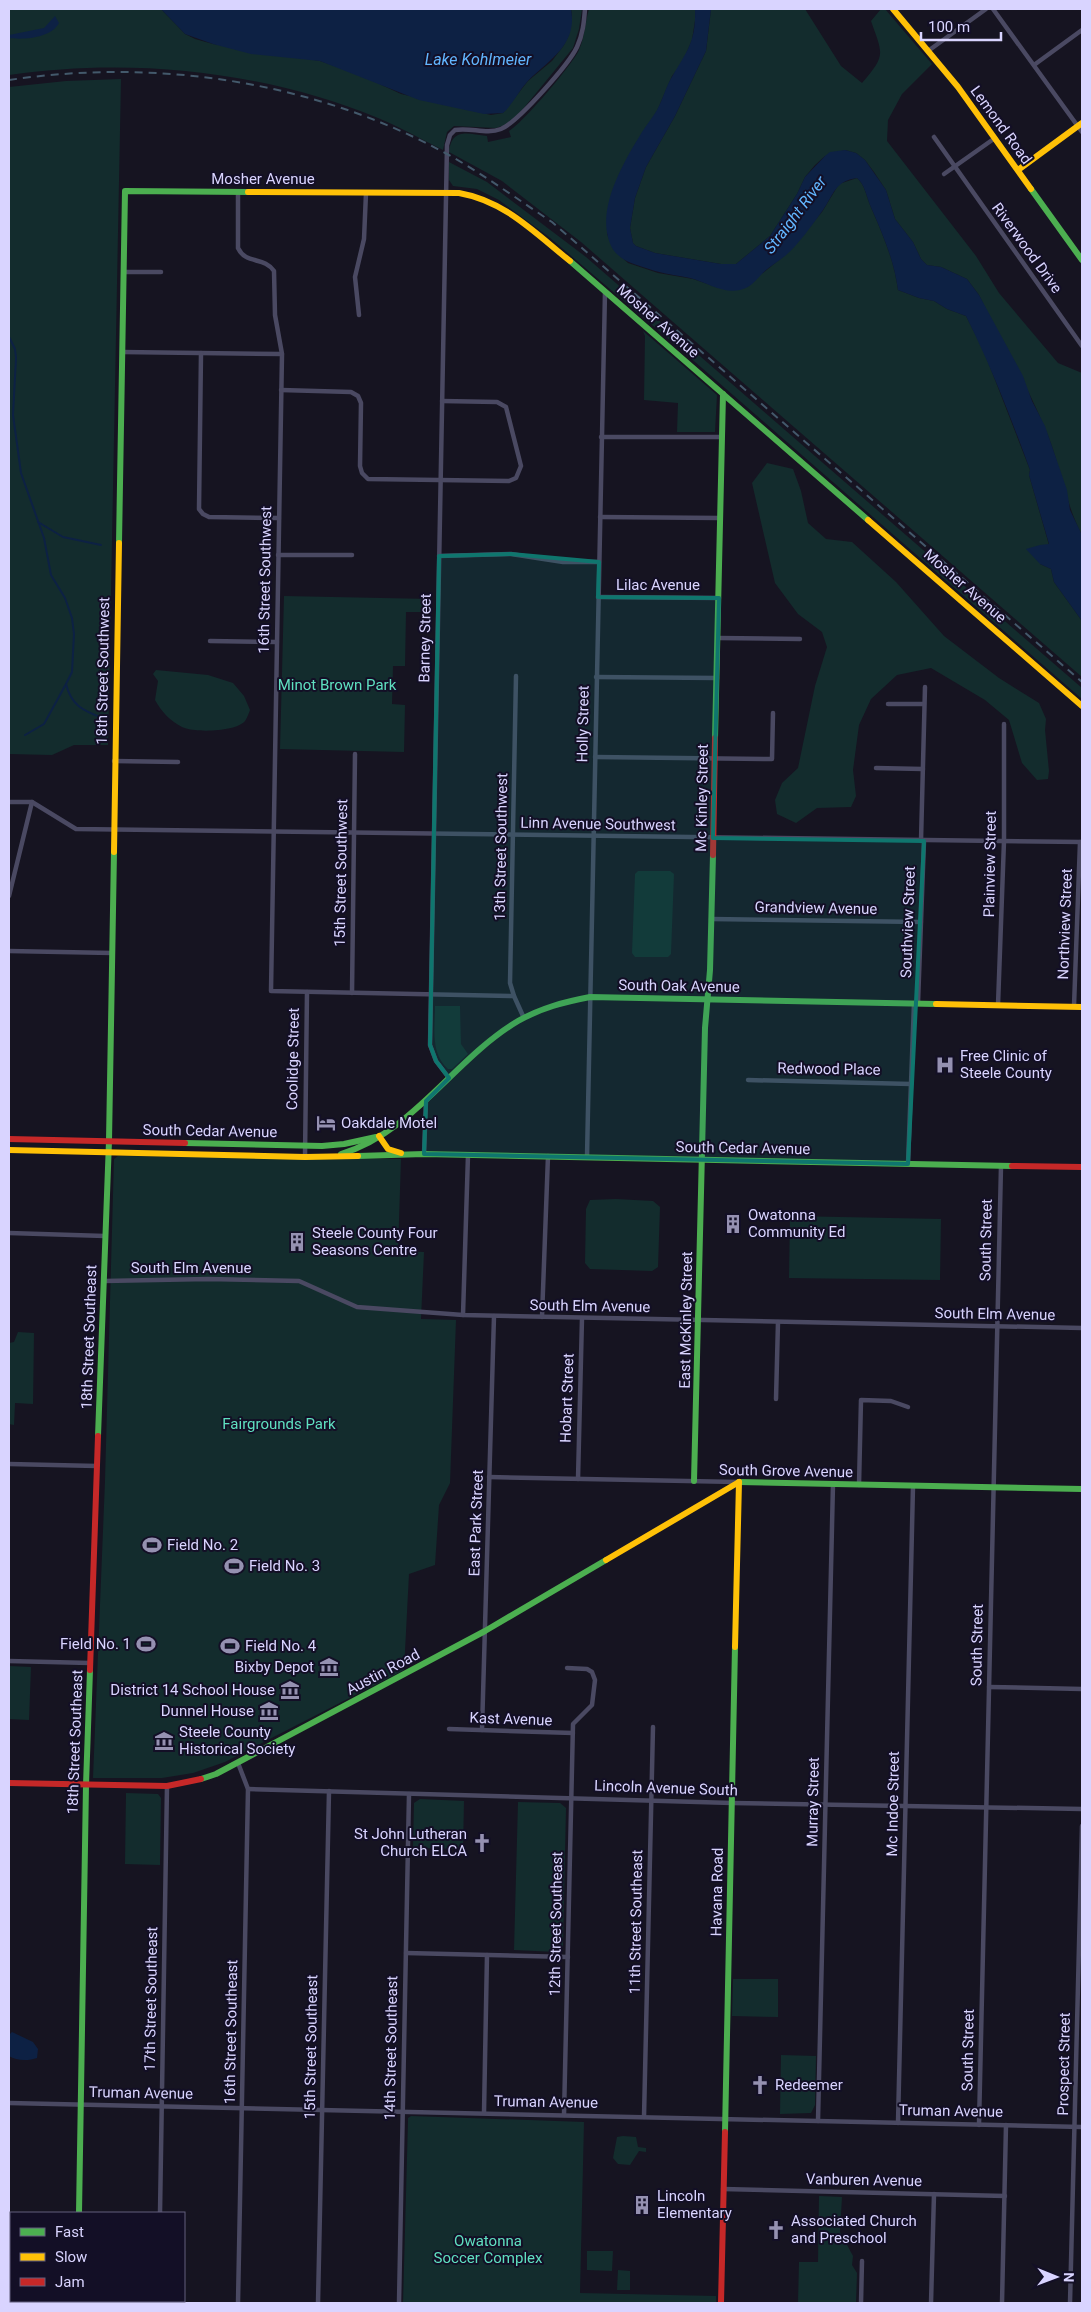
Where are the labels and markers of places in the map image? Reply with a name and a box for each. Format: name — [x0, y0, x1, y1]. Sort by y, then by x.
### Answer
place label: Free Clinic of Steele County — [960, 1047, 1052, 1082]
hospital icon: Free Clinic of Steele County — [934, 1054, 956, 1076]
hotel icon: Oakdale Motel — [315, 1112, 337, 1134]
place label: Oakdale Motel — [341, 1114, 437, 1132]
place label: Owatonna Community Ed — [748, 1206, 845, 1241]
building icon: Owatonna Community Ed — [722, 1213, 744, 1235]
place label: Steele County Four Seasons Centre — [312, 1224, 438, 1259]
building icon: Steele County Four Seasons Centre — [286, 1231, 308, 1253]
sports icon: Field No. 2 — [141, 1534, 163, 1556]
place label: Field No. 2 — [167, 1536, 238, 1554]
sports icon: Field No. 3 — [223, 1555, 245, 1577]
place label: Field No. 3 — [249, 1557, 320, 1575]
sports icon: Field No. 1 — [135, 1633, 157, 1655]
place label: Field No. 1 — [60, 1635, 131, 1653]
sports icon: Field No. 4 — [219, 1635, 241, 1657]
place label: Field No. 4 — [245, 1637, 317, 1655]
museum icon: Bixby Depot — [318, 1656, 340, 1678]
place label: Bixby Depot — [235, 1658, 314, 1676]
museum icon: District 14 School House — [279, 1679, 301, 1701]
place label: District 14 School House — [110, 1681, 275, 1699]
museum icon: Dunnel House — [258, 1700, 280, 1722]
place label: Dunnel House — [161, 1702, 254, 1720]
place label: Steele County Historical Society — [179, 1723, 295, 1758]
museum icon: Steele County Historical Society — [153, 1730, 175, 1752]
place label: St John Lutheran Church ELCA — [354, 1825, 467, 1860]
church icon: St John Lutheran Church ELCA — [471, 1832, 493, 1854]
church icon: Redeemer — [749, 2074, 771, 2096]
place label: Redeemer — [775, 2076, 843, 2094]
place label: Lincoln Elementary — [657, 2187, 732, 2222]
building icon: Lincoln Elementary — [631, 2194, 653, 2216]
place label: Associated Church and Preschool — [791, 2212, 917, 2247]
church icon: Associated Church and Preschool — [765, 2219, 787, 2241]

